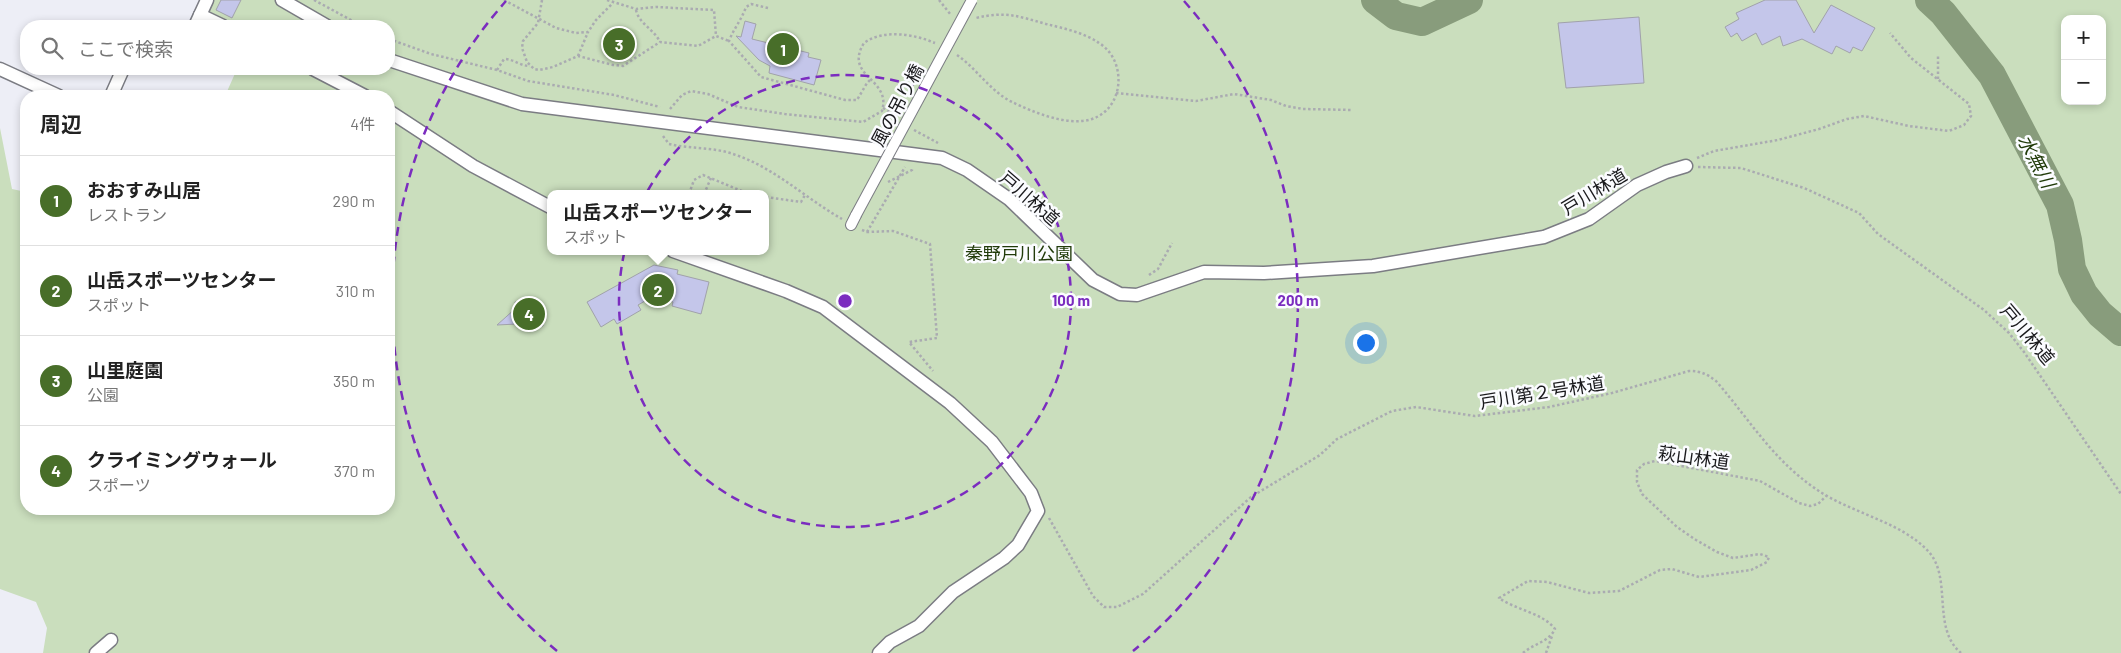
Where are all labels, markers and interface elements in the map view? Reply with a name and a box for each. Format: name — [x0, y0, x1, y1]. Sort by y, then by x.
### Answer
map controls — [2061, 15, 2106, 105]
button: + — [2061, 15, 2106, 60]
search box — [20, 20, 395, 75]
pin: 3 — [603, 25, 635, 63]
pin: 1 — [767, 30, 799, 68]
icon: search — [38, 34, 66, 62]
text: ここで検索 — [78, 37, 173, 60]
street label: 風の吊り橋 — [866, 60, 928, 150]
button: − — [2061, 60, 2106, 105]
text: 周辺 — [40, 111, 82, 136]
text: 4件 — [350, 114, 375, 133]
water label: 水無川 — [2013, 130, 2061, 193]
street label: 戸川林道 — [1557, 163, 1631, 219]
street label: 戸川林道 — [996, 166, 1064, 230]
text: おおすみ山居 — [87, 178, 201, 201]
popup — [547, 190, 769, 255]
text: 1 — [53, 191, 59, 210]
text: 290 m — [333, 191, 375, 210]
text: 山岳スポーツセンター — [563, 200, 753, 223]
text: レストラン — [87, 205, 167, 224]
text: スポット — [563, 227, 627, 246]
park label: 秦野戸川公園 — [965, 242, 1073, 264]
text: 山岳スポーツセンター — [87, 268, 277, 291]
pin: 2 — [642, 271, 674, 309]
text: 2 — [52, 281, 60, 300]
text: 310 m — [336, 281, 375, 300]
text: 100 m — [1052, 291, 1090, 309]
text: 200 m — [1277, 291, 1319, 309]
centre of rings — [836, 292, 854, 310]
text: スポット — [87, 295, 151, 314]
pin: 4 — [513, 295, 545, 333]
street label: 戸川林道 — [1996, 299, 2060, 369]
your location — [1353, 330, 1379, 356]
text: 山里庭園 — [87, 358, 163, 381]
text: 3 — [52, 371, 60, 390]
text: 350 m — [333, 371, 375, 390]
street label: 戸川第２号林道 — [1478, 371, 1606, 413]
text: 公園 — [87, 385, 119, 404]
street label: 萩山林道 — [1657, 441, 1731, 473]
text: クライミングウォール — [87, 448, 277, 471]
text: 4 — [51, 461, 61, 480]
text: 370 m — [334, 461, 375, 480]
text: スポーツ — [87, 475, 151, 494]

